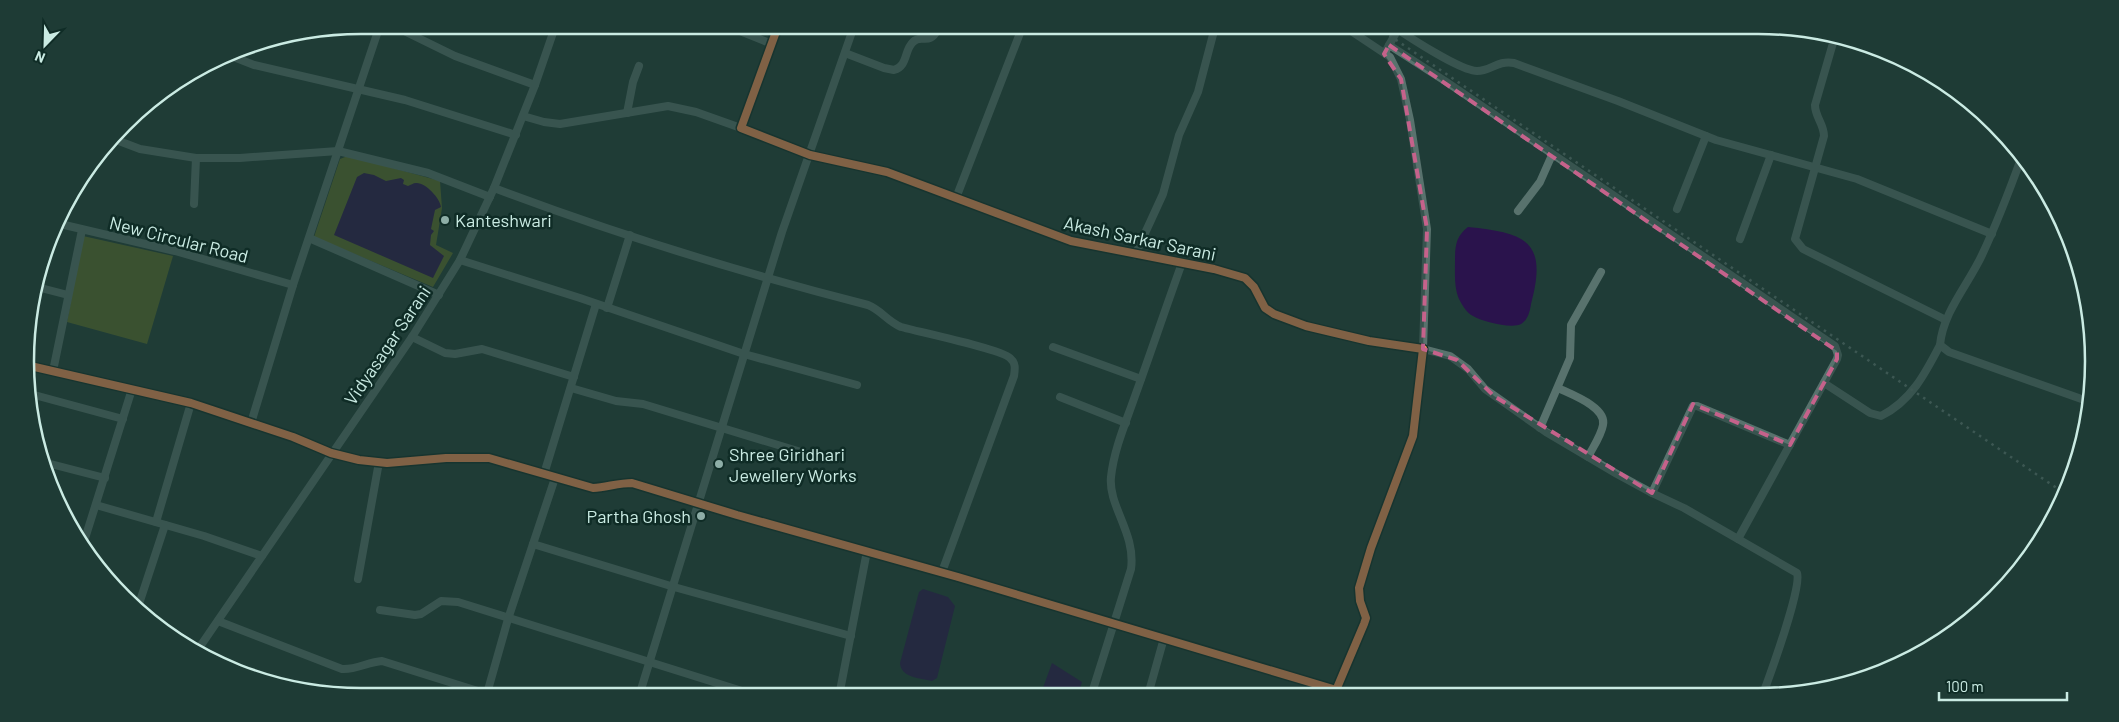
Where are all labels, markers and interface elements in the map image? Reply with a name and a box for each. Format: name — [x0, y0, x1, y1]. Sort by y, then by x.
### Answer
north arrow — [20, 20, 70, 70]
text: N — [32, 48, 47, 67]
place label: Kanteshwari — [455, 209, 552, 231]
street label: New Circular Road — [107, 211, 251, 267]
street label: Akash Sarkar Sarani — [1062, 211, 1218, 265]
marker: Kanteshwari — [439, 214, 451, 226]
street label: Vidyasagar Sarani — [339, 281, 435, 409]
place label: Shree Giridhari Jewellery Works — [729, 443, 857, 486]
marker: Shree Giridhari Jewellery Works — [713, 458, 725, 470]
place label: Partha Ghosh — [587, 505, 691, 527]
marker: Partha Ghosh — [695, 510, 707, 522]
scale bar — [1939, 670, 2066, 702]
text: 100 m — [1946, 677, 1984, 695]

